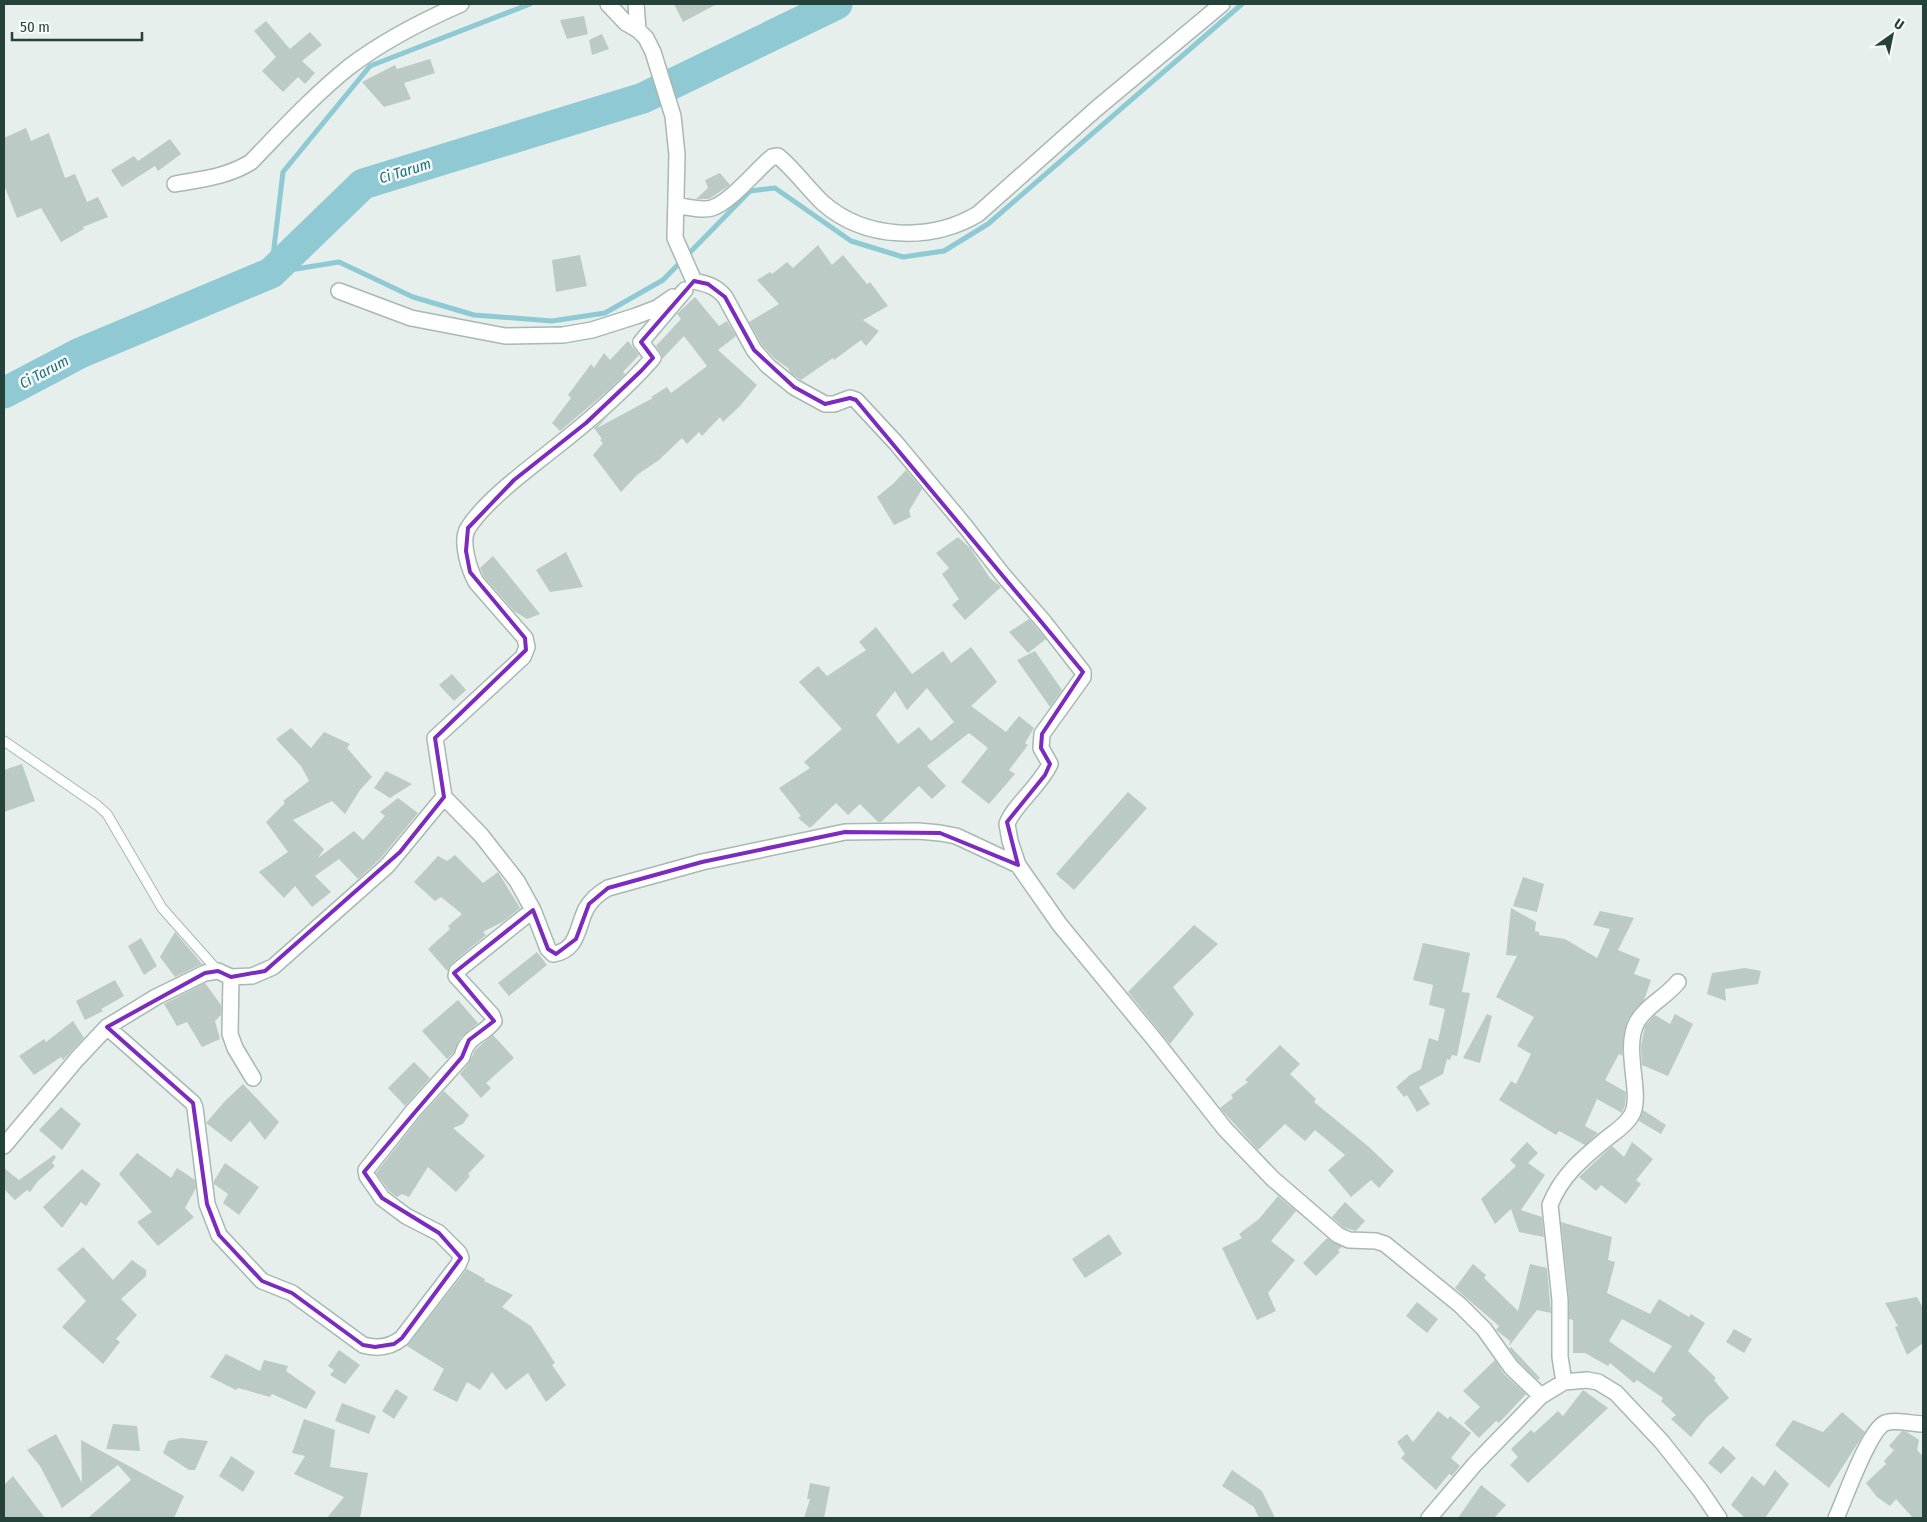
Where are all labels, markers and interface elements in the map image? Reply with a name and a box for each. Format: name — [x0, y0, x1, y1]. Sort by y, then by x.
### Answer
scale bar — [12, 10, 142, 42]
north arrow — [1867, 10, 1917, 60]
text: U — [1891, 15, 1907, 34]
text: 50 m — [20, 18, 50, 36]
water label: Ci Tarum — [377, 155, 433, 187]
water label: Ci Tarum — [16, 352, 72, 392]

